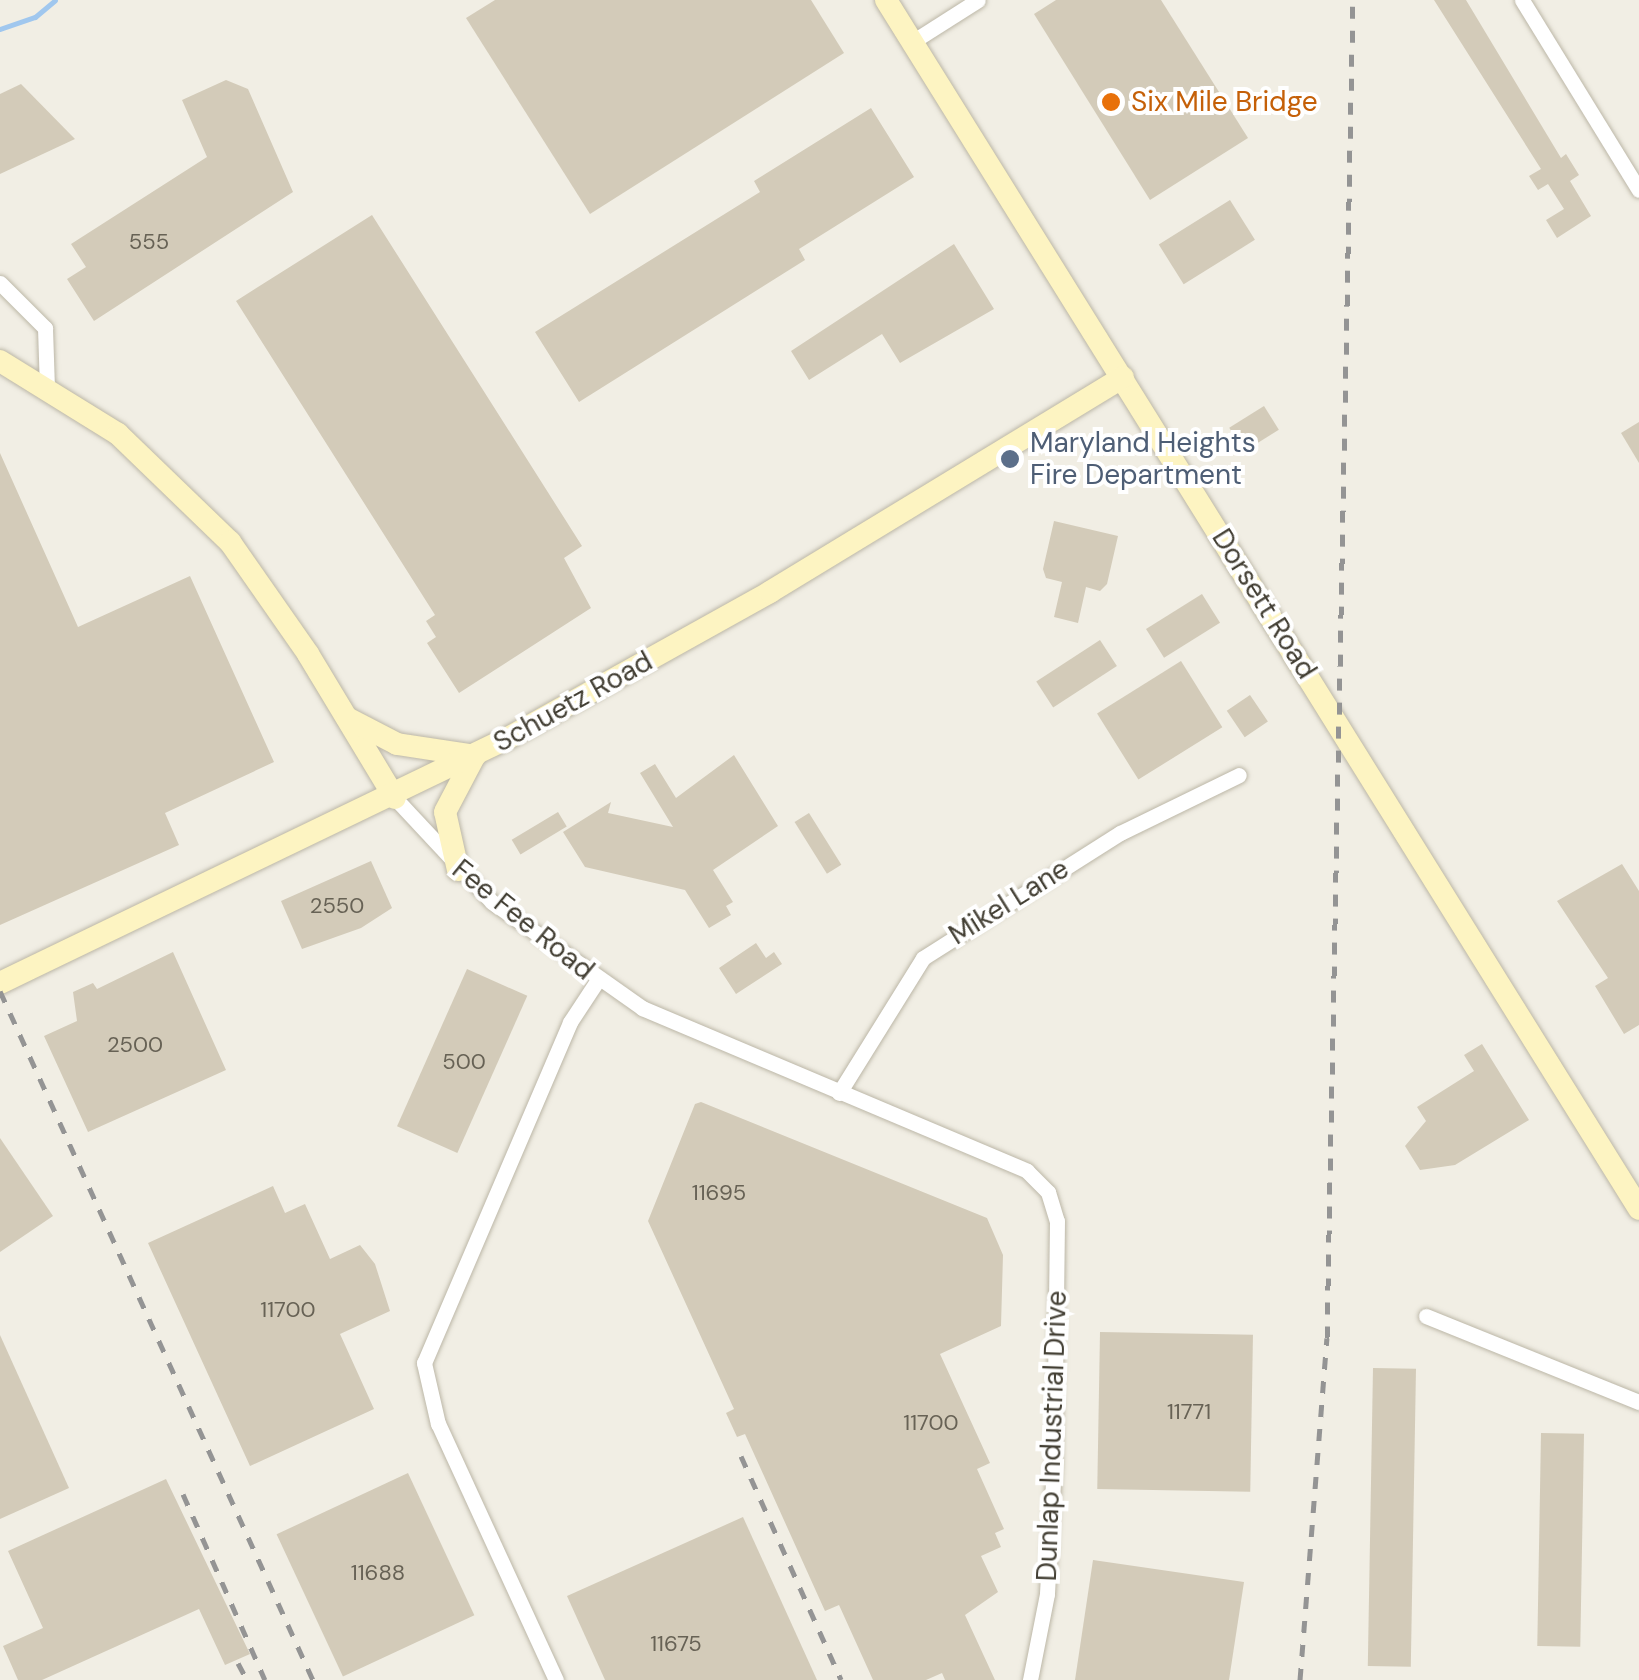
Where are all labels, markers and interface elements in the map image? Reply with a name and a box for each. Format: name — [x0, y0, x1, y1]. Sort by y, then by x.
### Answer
place label: Six Mile Bridge — [1131, 85, 1318, 119]
marker: Six Mile Bridge — [1100, 91, 1122, 113]
house number: 555 — [129, 229, 169, 255]
place label: Maryland Heights Fire Department — [1030, 426, 1256, 492]
marker: Maryland Heights Fire Department — [999, 448, 1021, 470]
street label: Dorsett Road — [1205, 523, 1323, 685]
street label: Schuetz Road — [488, 645, 658, 759]
street label: Mikel Lane — [943, 852, 1075, 952]
street label: Fee Fee Road — [445, 853, 601, 987]
house number: 2550 — [310, 893, 364, 919]
house number: 2500 — [107, 1032, 163, 1058]
house number: 500 — [442, 1049, 486, 1075]
house number: 11695 — [692, 1180, 746, 1206]
street label: Dunlap Industrial Drive — [1030, 1290, 1074, 1582]
house number: 11700 — [260, 1297, 316, 1323]
house number: 11771 — [1167, 1399, 1211, 1425]
house number: 11700 — [903, 1410, 959, 1436]
house number: 11688 — [351, 1560, 405, 1586]
house number: 11675 — [650, 1631, 702, 1657]

